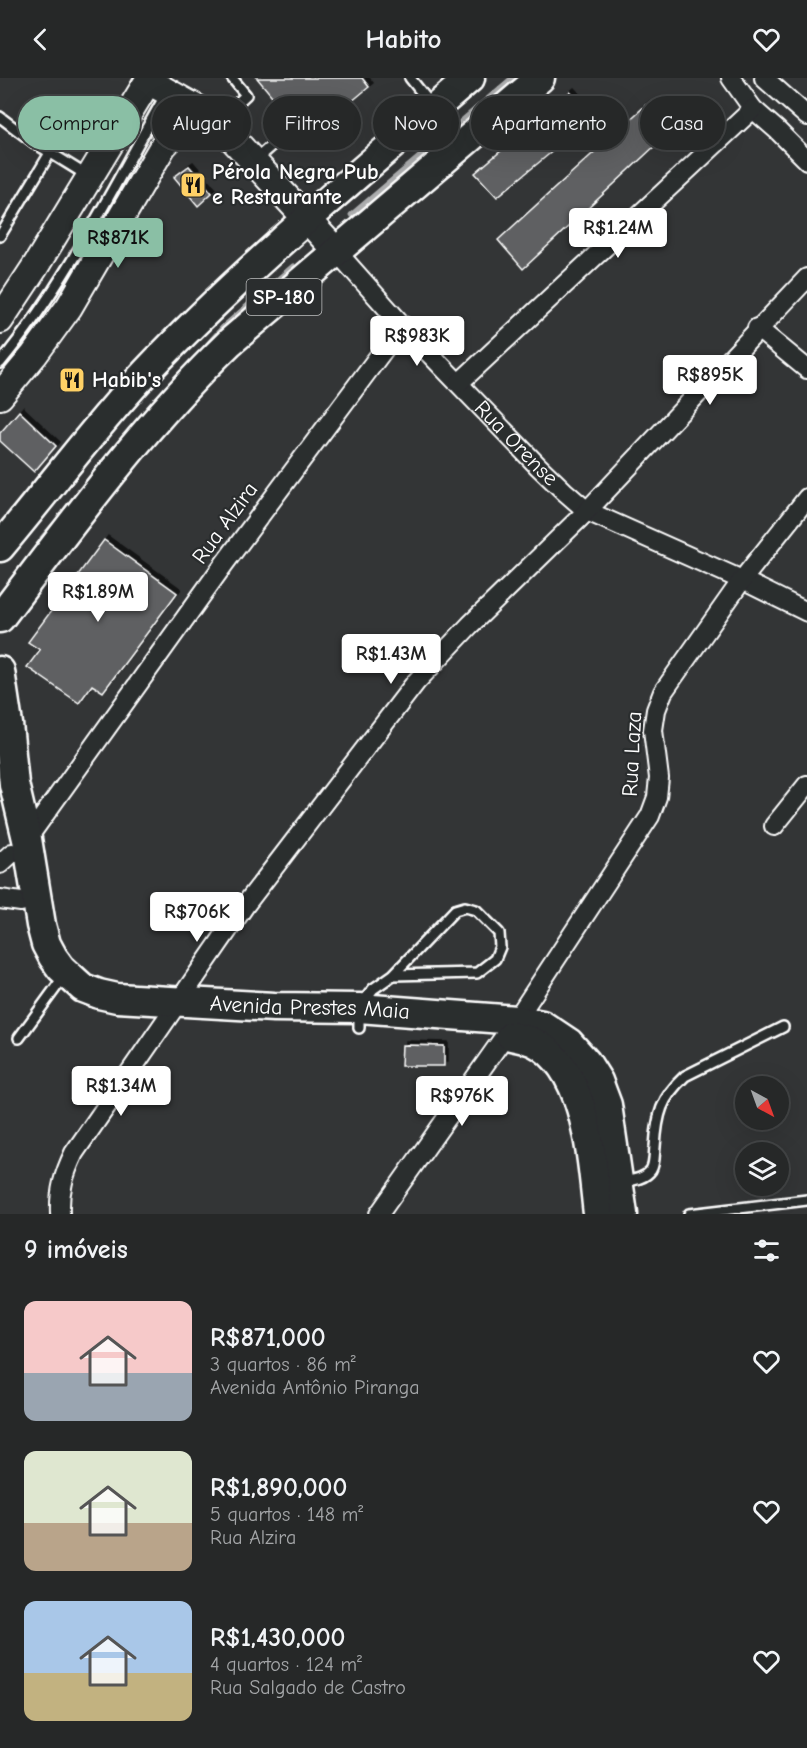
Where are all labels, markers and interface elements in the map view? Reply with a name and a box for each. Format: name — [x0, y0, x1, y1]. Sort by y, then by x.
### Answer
icon: back — [24, 23, 57, 56]
icon: heart — [750, 23, 783, 56]
text: Habito — [366, 24, 441, 55]
chip: Comprar — [18, 96, 140, 150]
chip: Alugar — [152, 96, 251, 150]
chip: Filtros — [263, 96, 361, 150]
chip: Novo — [373, 96, 459, 150]
chip: Apartamento — [471, 96, 628, 150]
chip: Casa — [640, 96, 725, 150]
place label: Pérola Negra Pub e Restaurante — [212, 159, 379, 210]
restaurant icon: Pérola Negra Pub e Restaurante — [178, 170, 208, 200]
pin: R$1.24M — [563, 208, 673, 259]
text: R$1.24M — [583, 216, 653, 239]
pin: R$871K — [69, 218, 167, 269]
text: R$871K — [87, 226, 149, 249]
road number: SP-180 — [246, 279, 322, 315]
pin: R$983K — [368, 316, 466, 367]
text: R$983K — [384, 324, 450, 347]
pin: R$895K — [661, 355, 759, 406]
text: R$895K — [677, 363, 743, 386]
restaurant icon: Habib's — [57, 365, 87, 395]
place label: Habib's — [92, 367, 161, 393]
street label: Rua Orense — [469, 395, 563, 491]
street label: Rua Alzira — [187, 477, 263, 569]
pin: R$1.89M — [43, 572, 153, 623]
text: R$1.89M — [62, 580, 134, 603]
pin: R$1.43M — [336, 634, 446, 685]
text: R$1.43M — [356, 642, 426, 665]
street label: Rua Laza — [617, 711, 647, 797]
pin: R$706K — [148, 892, 246, 943]
text: R$706K — [164, 900, 230, 923]
street label: Avenida Prestes Maia — [209, 990, 411, 1025]
pin: R$1.34M — [66, 1066, 176, 1117]
text: R$1.34M — [86, 1074, 156, 1097]
pin: R$976K — [413, 1076, 511, 1127]
north arrow — [735, 1076, 789, 1130]
map controls — [735, 1076, 789, 1196]
text: R$976K — [430, 1084, 494, 1107]
button: layers — [735, 1142, 789, 1196]
icon: filters — [750, 1234, 783, 1267]
text: 9 imóveis — [24, 1235, 128, 1265]
text: R$871,000 — [210, 1323, 326, 1353]
icon: home — [72, 1325, 144, 1397]
icon: heart — [750, 1345, 783, 1378]
text: 3 quartos · 86 m² — [210, 1353, 356, 1376]
text: Avenida Antônio Piranga — [210, 1376, 420, 1399]
text: R$1,890,000 — [210, 1473, 347, 1503]
icon: home — [72, 1475, 144, 1547]
icon: heart — [750, 1495, 783, 1528]
text: 5 quartos · 148 m² — [210, 1503, 363, 1526]
text: Rua Alzira — [210, 1526, 296, 1549]
text: R$1,430,000 — [210, 1623, 345, 1653]
icon: home — [72, 1625, 144, 1697]
icon: heart — [750, 1645, 783, 1678]
text: 4 quartos · 124 m² — [210, 1653, 362, 1676]
text: Rua Salgado de Castro — [210, 1676, 406, 1699]

